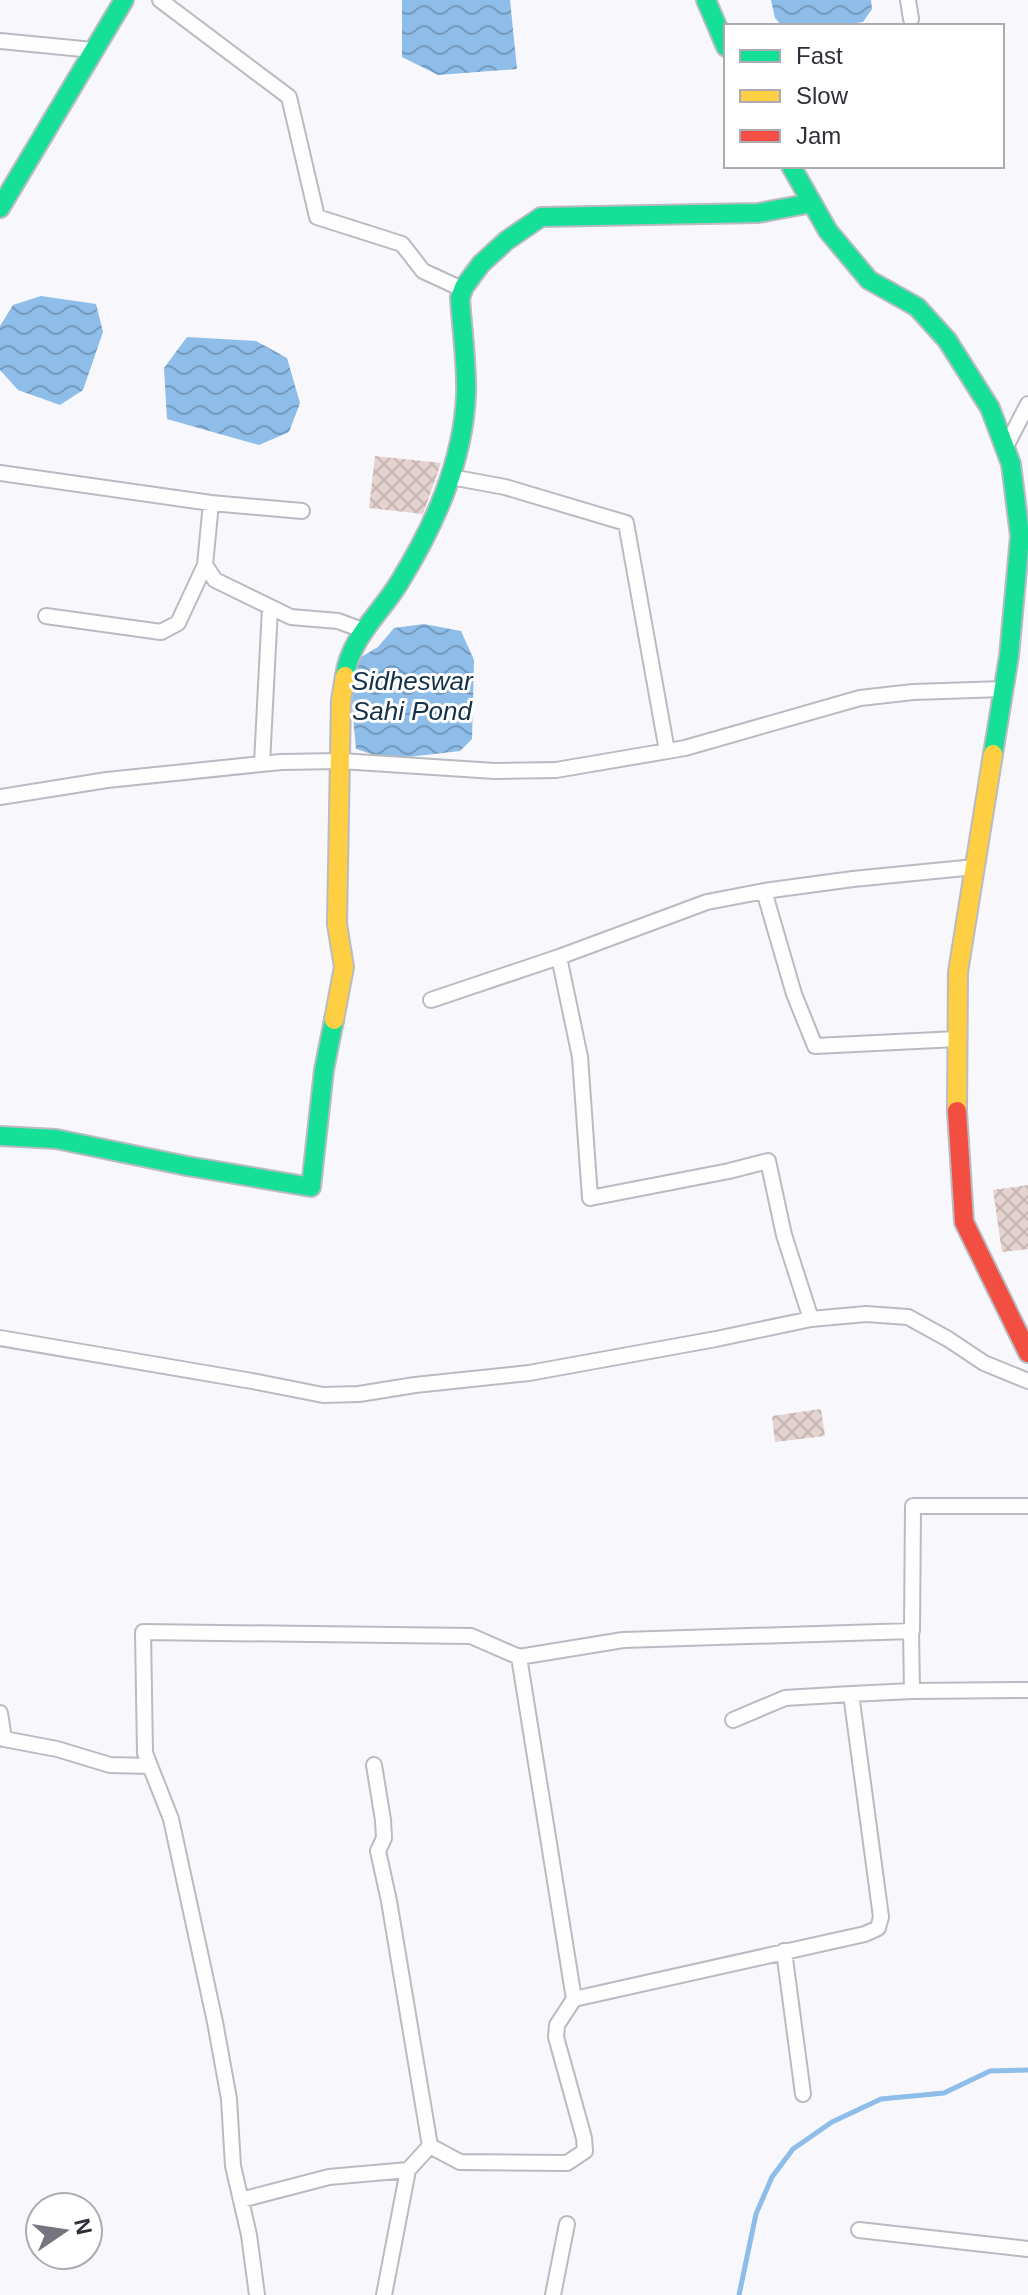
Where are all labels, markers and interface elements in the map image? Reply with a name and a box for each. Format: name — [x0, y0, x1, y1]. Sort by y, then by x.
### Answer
legend — [724, 24, 1004, 168]
text: Fast — [796, 42, 843, 69]
text: Slow — [796, 82, 849, 109]
text: Jam — [796, 122, 841, 149]
water label: Sidheswar Sahi Pond — [351, 666, 474, 726]
north arrow — [24, 2191, 104, 2271]
text: N — [69, 2216, 97, 2237]

